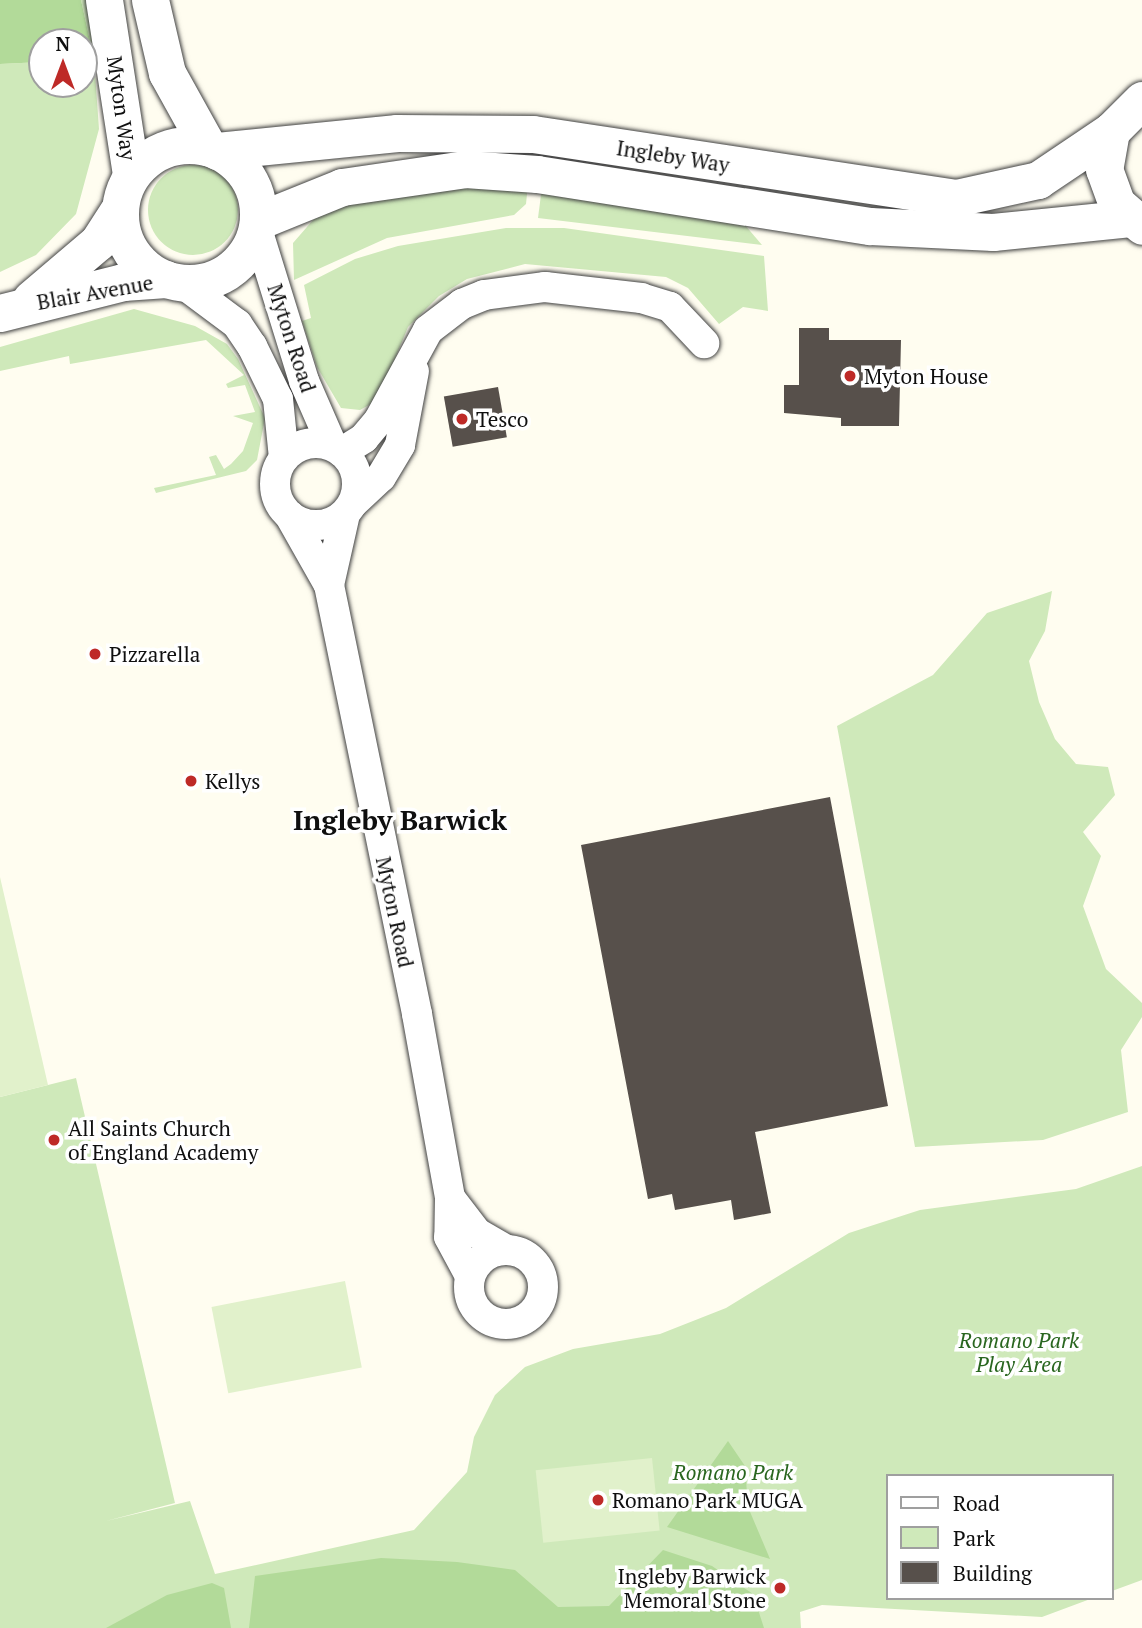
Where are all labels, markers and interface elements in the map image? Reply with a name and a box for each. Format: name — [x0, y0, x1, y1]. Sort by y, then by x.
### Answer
north arrow — [28, 28, 98, 98]
text: N — [56, 31, 70, 56]
street label: Myton Way — [102, 54, 142, 162]
street label: Ingleby Way — [615, 135, 731, 177]
street label: Blair Avenue — [35, 269, 155, 315]
street label: Myton Road — [263, 281, 321, 395]
place label: Myton House — [864, 363, 988, 389]
marker: Myton House — [842, 368, 858, 384]
place label: Tesco — [476, 406, 528, 432]
marker: Tesco — [454, 411, 470, 427]
place label: Pizzarella — [109, 641, 200, 667]
marker: Pizzarella — [87, 646, 103, 662]
place label: Kellys — [205, 768, 260, 794]
marker: Kellys — [183, 773, 199, 789]
district label: Ingleby Barwick — [293, 803, 507, 837]
street label: Myton Road — [371, 854, 419, 970]
place label: All Saints Church of England Academy — [68, 1115, 259, 1165]
marker: All Saints Church of England Academy — [46, 1132, 62, 1148]
park label: Romano Park Play Area — [959, 1327, 1079, 1377]
park label: Romano Park — [673, 1459, 793, 1485]
legend — [886, 1474, 1114, 1600]
place label: Romano Park MUGA — [612, 1487, 803, 1513]
text: Road — [953, 1489, 1000, 1517]
marker: Romano Park MUGA — [590, 1492, 606, 1508]
text: Park — [953, 1524, 995, 1552]
text: Building — [953, 1559, 1032, 1587]
place label: Ingleby Barwick Memoral Stone — [617, 1563, 766, 1613]
marker: Ingleby Barwick Memoral Stone — [772, 1580, 788, 1596]

